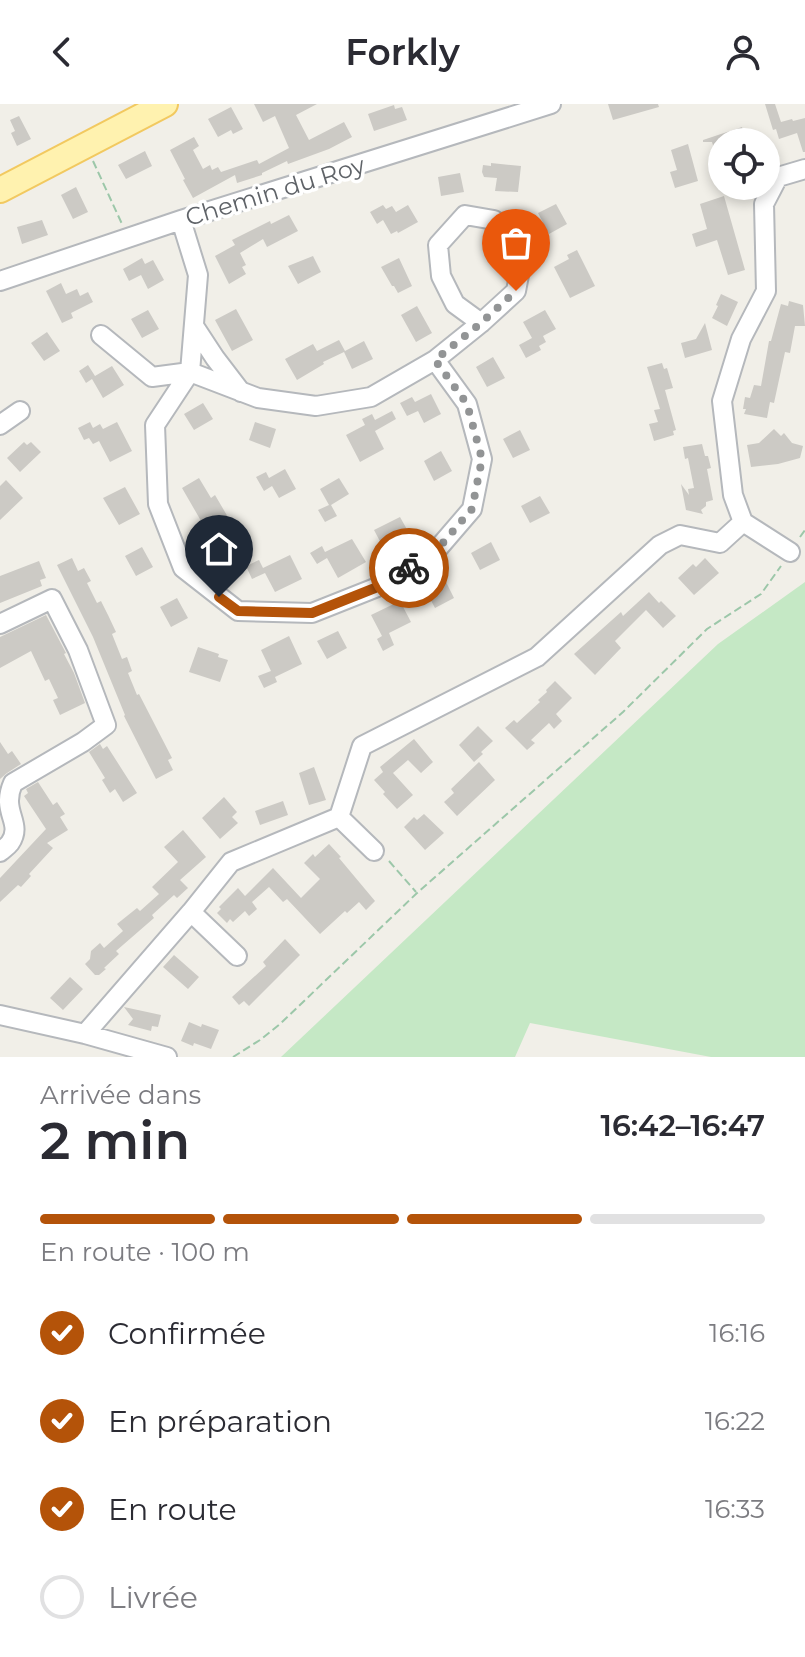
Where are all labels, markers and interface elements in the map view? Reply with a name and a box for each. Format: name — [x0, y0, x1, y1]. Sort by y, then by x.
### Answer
icon: back — [40, 30, 84, 74]
text: Forkly — [345, 30, 460, 74]
icon: person — [721, 30, 765, 74]
map controls — [708, 128, 780, 200]
button: locate — [708, 128, 780, 200]
street label: Chemin du Roy — [182, 150, 368, 232]
pin — [482, 209, 550, 291]
icon: bag — [494, 221, 538, 265]
pin — [185, 515, 253, 597]
icon: home — [197, 527, 241, 571]
courier — [369, 528, 449, 608]
icon: bike — [387, 546, 431, 590]
text: Arrivée dans — [40, 1079, 201, 1111]
text: 16:42–16:47 — [601, 1107, 765, 1144]
text: 2 min — [40, 1109, 190, 1172]
text: En route · 100 m — [40, 1236, 250, 1268]
icon: check — [40, 1311, 84, 1355]
text: Confirmée — [108, 1315, 266, 1352]
text: 16:16 — [709, 1317, 765, 1349]
icon: check — [40, 1399, 84, 1443]
text: En préparation — [108, 1403, 332, 1440]
text: 16:22 — [705, 1405, 765, 1437]
icon: check — [40, 1487, 84, 1531]
text: En route — [108, 1491, 237, 1528]
text: 16:33 — [705, 1493, 765, 1525]
text: Livrée — [108, 1579, 198, 1616]

